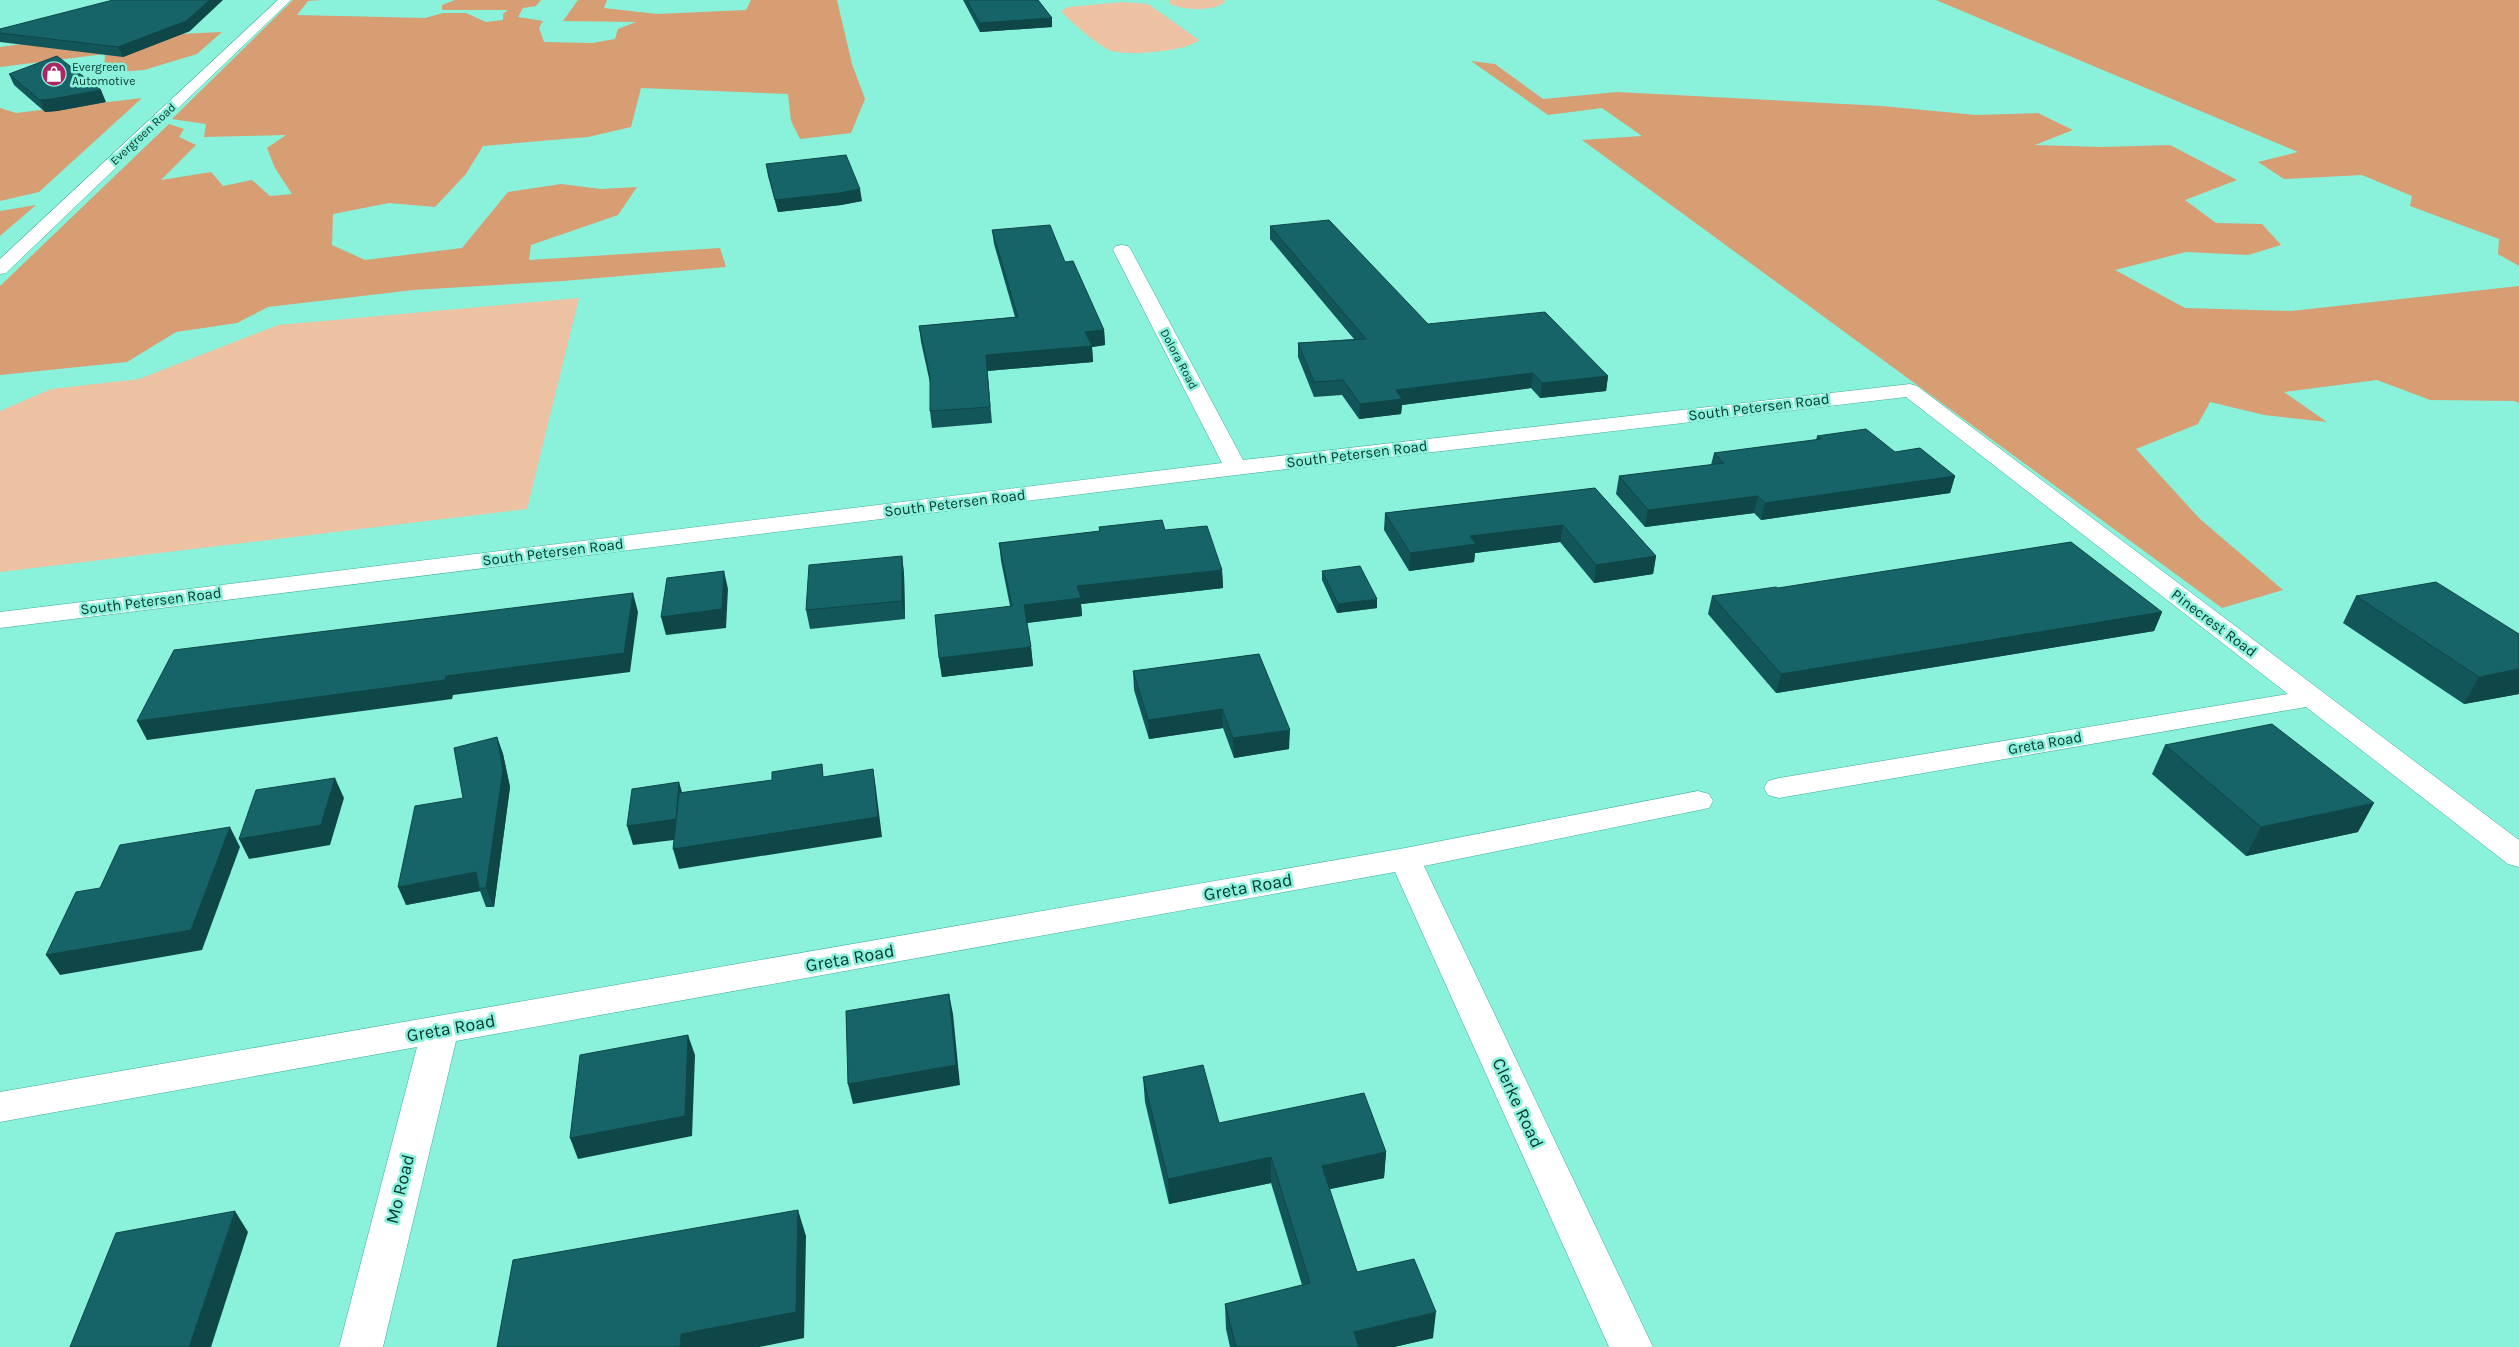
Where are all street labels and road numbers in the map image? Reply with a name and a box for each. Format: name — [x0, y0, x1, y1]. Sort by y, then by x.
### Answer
street label: Evergreen Road — [107, 100, 179, 168]
street label: Dolora Road — [1157, 327, 1201, 391]
street label: South Petersen Road — [1687, 389, 1831, 425]
street label: South Petersen Road — [1285, 436, 1429, 472]
street label: South Petersen Road — [883, 485, 1027, 521]
street label: South Petersen Road — [481, 534, 625, 570]
street label: South Petersen Road — [79, 583, 223, 619]
street label: Pinecrest Road — [2168, 585, 2260, 661]
street label: Greta Road — [2007, 728, 2083, 758]
street label: Greta Road — [1202, 868, 1294, 906]
street label: Greta Road — [804, 939, 896, 977]
street label: Greta Road — [405, 1009, 497, 1047]
street label: Clerke Road — [1488, 1054, 1548, 1152]
street label: Mo Road — [381, 1152, 419, 1226]

